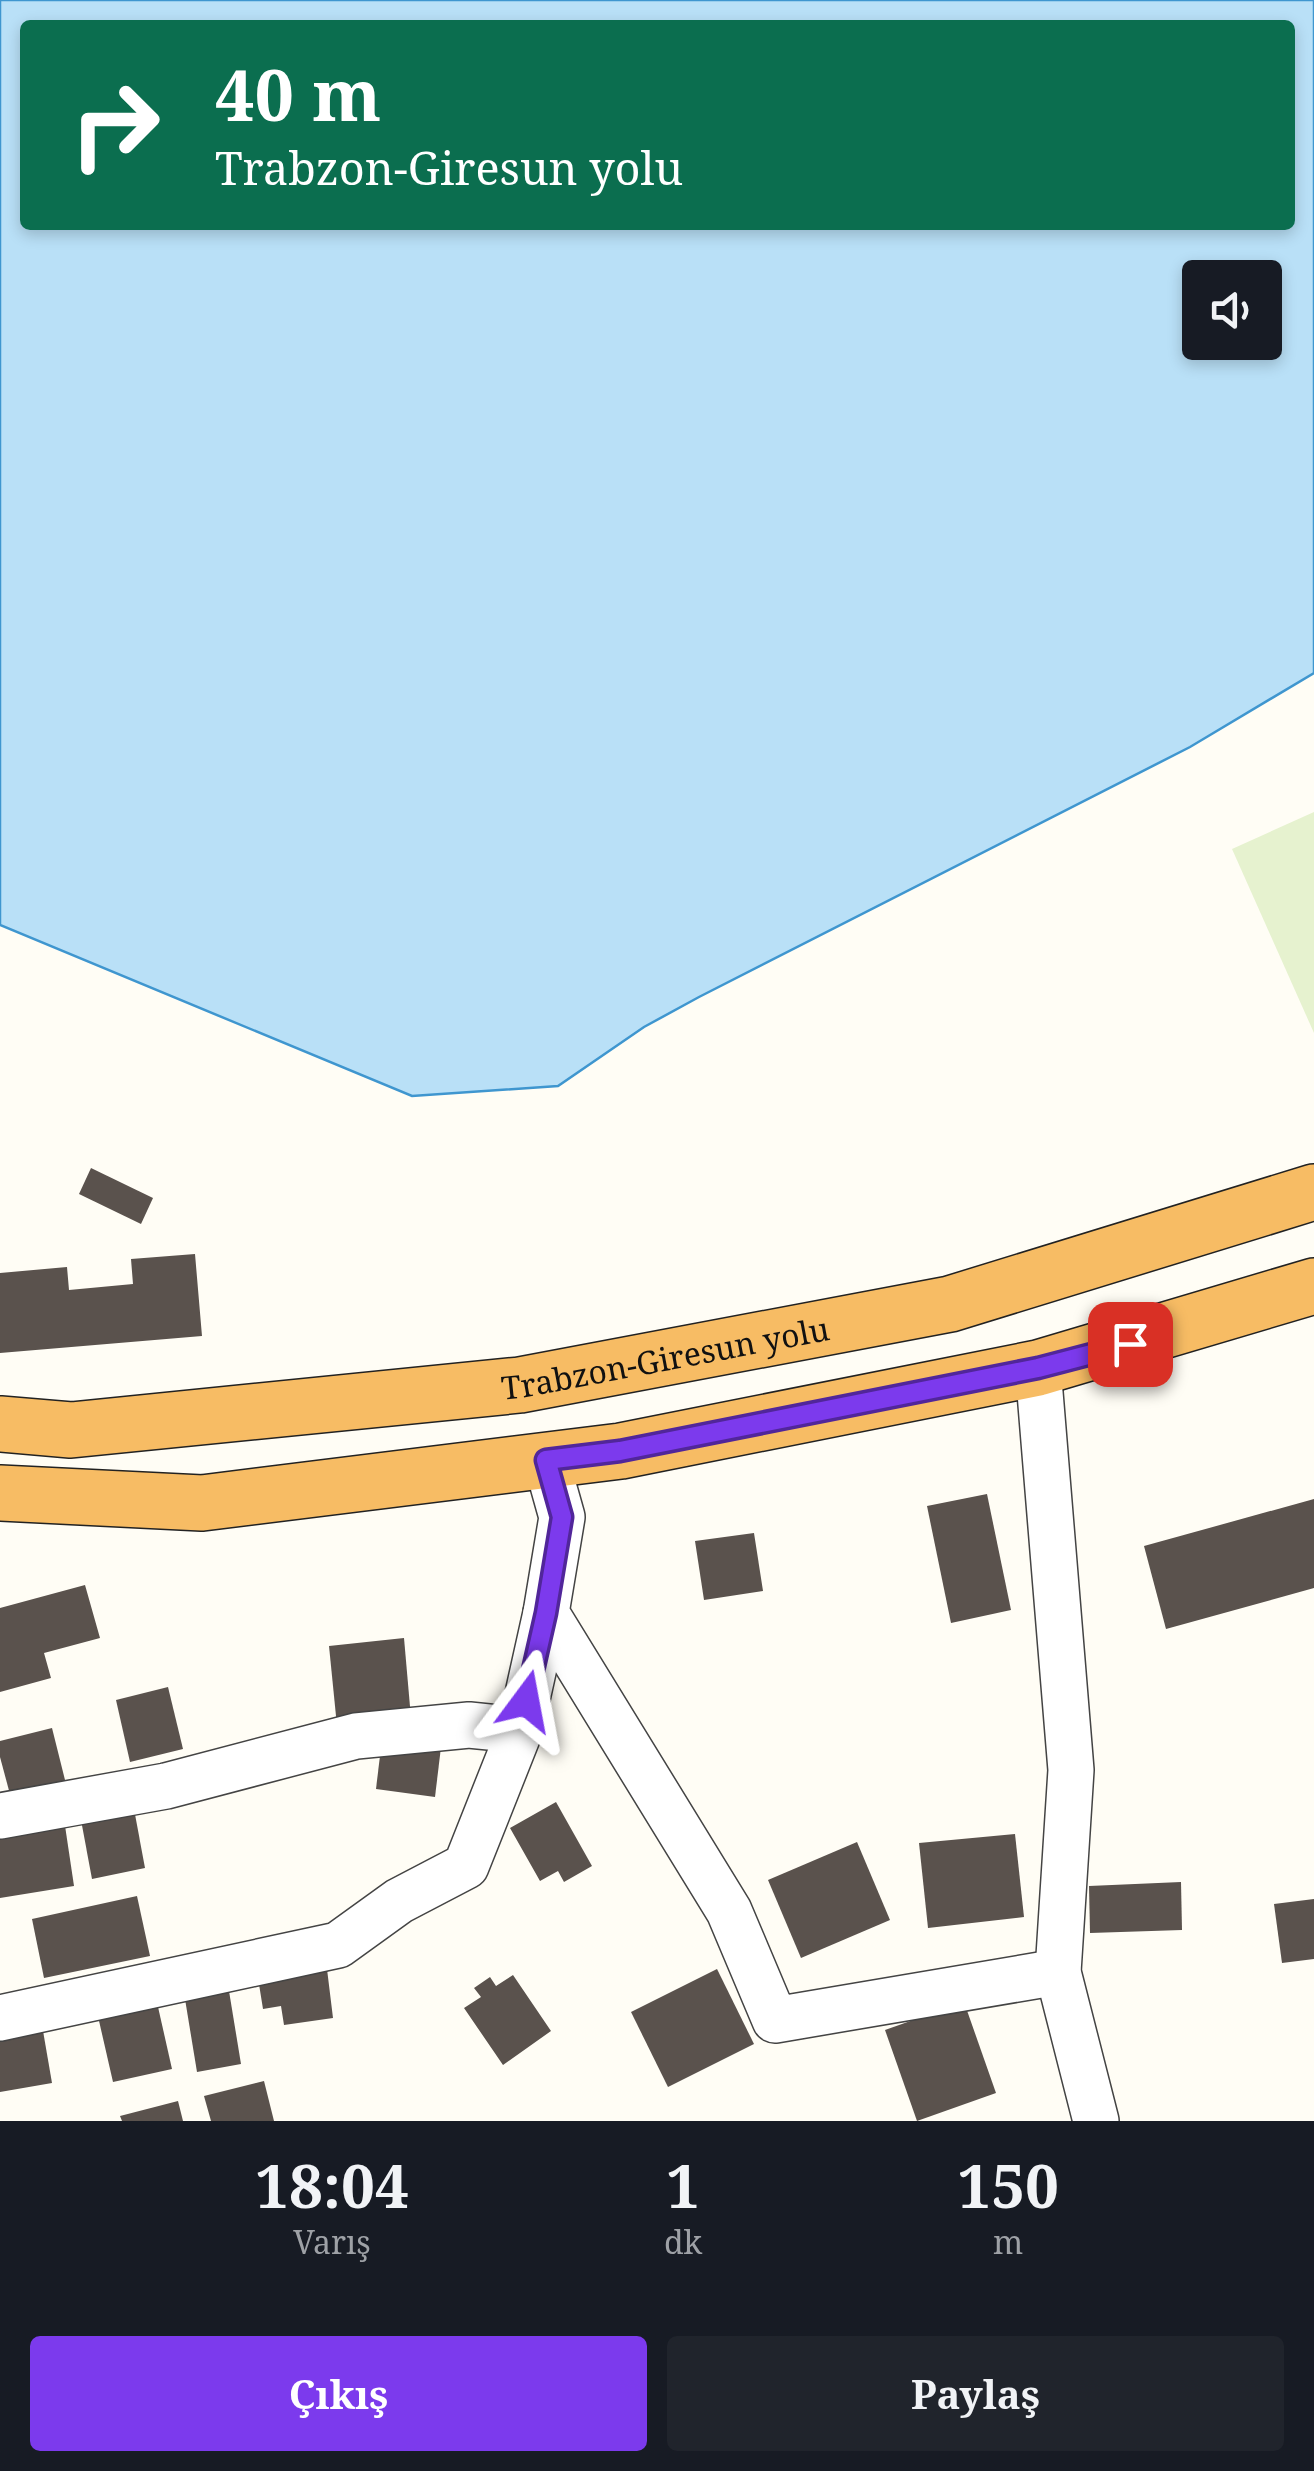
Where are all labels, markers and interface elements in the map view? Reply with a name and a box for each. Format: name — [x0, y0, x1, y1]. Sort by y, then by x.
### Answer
text: 40 m — [215, 46, 381, 142]
icon: right — [50, 60, 180, 190]
text: Trabzon-Giresun yolu — [215, 137, 683, 198]
map controls — [1182, 260, 1282, 360]
button: sound — [1182, 260, 1282, 360]
pin — [1088, 1302, 1173, 1387]
street label: Trabzon-Giresun yolu — [499, 1306, 833, 1408]
icon: arrive — [1103, 1317, 1158, 1372]
position arrow — [474, 1649, 578, 1753]
text: 18:04 — [255, 2144, 409, 2226]
text: 1 — [666, 2144, 700, 2226]
text: 150 — [957, 2144, 1059, 2226]
text: Varış — [293, 2220, 371, 2263]
text: dk — [664, 2220, 702, 2263]
text: m — [993, 2220, 1023, 2263]
button: Çıkış — [30, 2336, 647, 2451]
button: Paylaş — [667, 2336, 1284, 2451]

